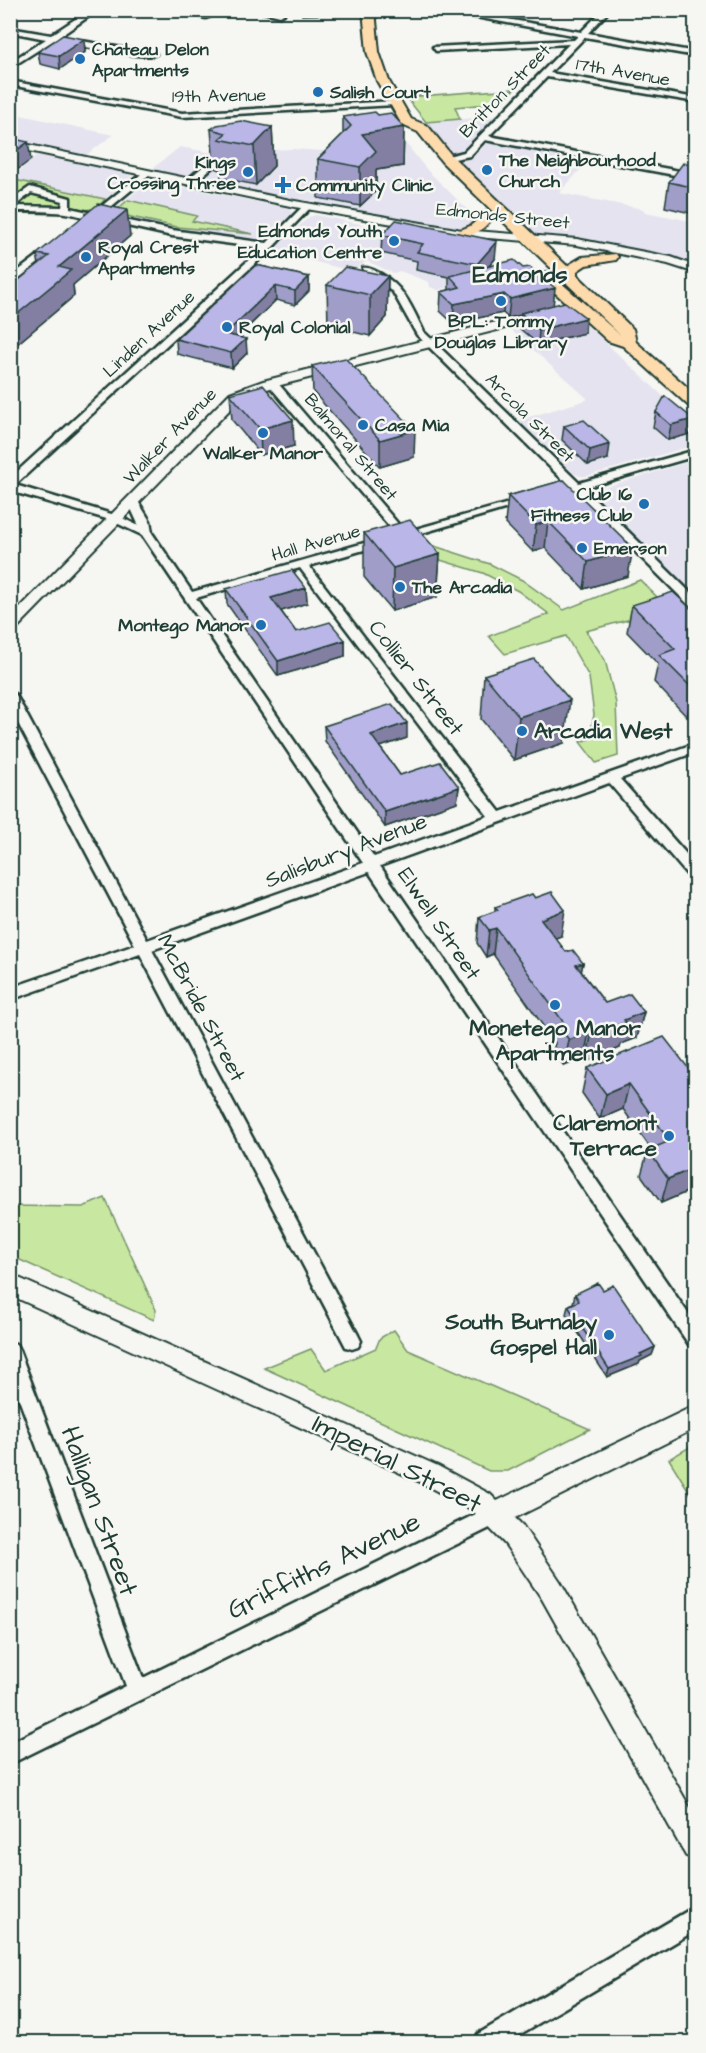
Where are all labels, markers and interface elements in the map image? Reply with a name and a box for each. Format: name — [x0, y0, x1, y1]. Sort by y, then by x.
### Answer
place label: Chateau Delon Apartments — [92, 37, 209, 83]
street label: Britton Street — [454, 38, 557, 144]
street label: 17th Avenue — [574, 51, 672, 93]
marker: Chateau Delon Apartments — [73, 52, 87, 66]
place label: Salish Court — [329, 80, 431, 105]
street label: 19th Avenue — [172, 83, 267, 109]
marker: Salish Court — [311, 85, 325, 99]
place label: The Neighbourhood Church — [498, 148, 656, 194]
place label: Kings Crossing Three — [107, 150, 236, 197]
marker: The Neighbourhood Church — [480, 163, 494, 177]
marker: Kings Crossing Three — [241, 165, 255, 179]
place label: Community Clinic — [296, 173, 434, 199]
marker: Community Clinic — [274, 176, 292, 194]
street label: Edmonds Street — [435, 197, 572, 236]
place label: Edmonds Youth Education Centre — [238, 219, 383, 265]
marker: Edmonds Youth Education Centre — [387, 234, 401, 248]
place label: Royal Crest Apartments — [98, 235, 199, 281]
marker: Royal Crest Apartments — [79, 250, 93, 264]
district label: Edmonds — [472, 258, 568, 292]
street label: Linden Avenue — [97, 284, 201, 383]
marker: BPL: Tommy Douglas Library — [494, 294, 508, 308]
place label: BPL: Tommy Douglas Library — [435, 309, 567, 356]
place label: Royal Colonial — [239, 315, 351, 341]
marker: Royal Colonial — [220, 320, 234, 334]
street label: Arcola Street — [480, 368, 581, 469]
street label: Walker Avenue — [117, 382, 223, 490]
street label: Balmoral Street — [298, 388, 404, 507]
place label: Casa Mia — [375, 413, 450, 438]
marker: Casa Mia — [356, 418, 370, 432]
marker: Walker Manor — [256, 426, 270, 440]
place label: Walker Manor — [202, 441, 323, 466]
place label: Club 16 Fitness Club — [531, 482, 633, 528]
marker: Club 16 Fitness Club — [637, 497, 651, 511]
street label: Hall Avenue — [269, 518, 364, 568]
place label: Emerson — [594, 536, 667, 561]
marker: Emerson — [575, 541, 589, 555]
place label: The Arcadia — [411, 575, 513, 600]
marker: The Arcadia — [393, 580, 407, 594]
place label: Montego Manor — [118, 613, 249, 639]
street label: Collier Street — [361, 614, 471, 742]
marker: Montego Manor — [254, 618, 268, 632]
place label: Arcadia West — [534, 716, 674, 747]
marker: Arcadia West — [515, 724, 529, 738]
street label: Salisbury Avenue — [261, 806, 432, 897]
street label: Elwell Street — [390, 862, 488, 987]
street label: McBride Street — [149, 929, 253, 1087]
marker: Monetego Manor Apartments — [548, 998, 562, 1012]
place label: Monetego Manor Apartments — [469, 1013, 642, 1069]
place label: Claremont Terrace — [553, 1108, 658, 1164]
marker: Claremont Terrace — [662, 1129, 676, 1143]
place label: South Burnaby Gospel Hall — [444, 1307, 598, 1363]
marker: South Burnaby Gospel Hall — [602, 1328, 616, 1342]
street label: Imperial Street — [306, 1405, 488, 1523]
street label: Halligan Street — [50, 1421, 147, 1602]
street label: Griffiths Avenue — [221, 1503, 427, 1629]

